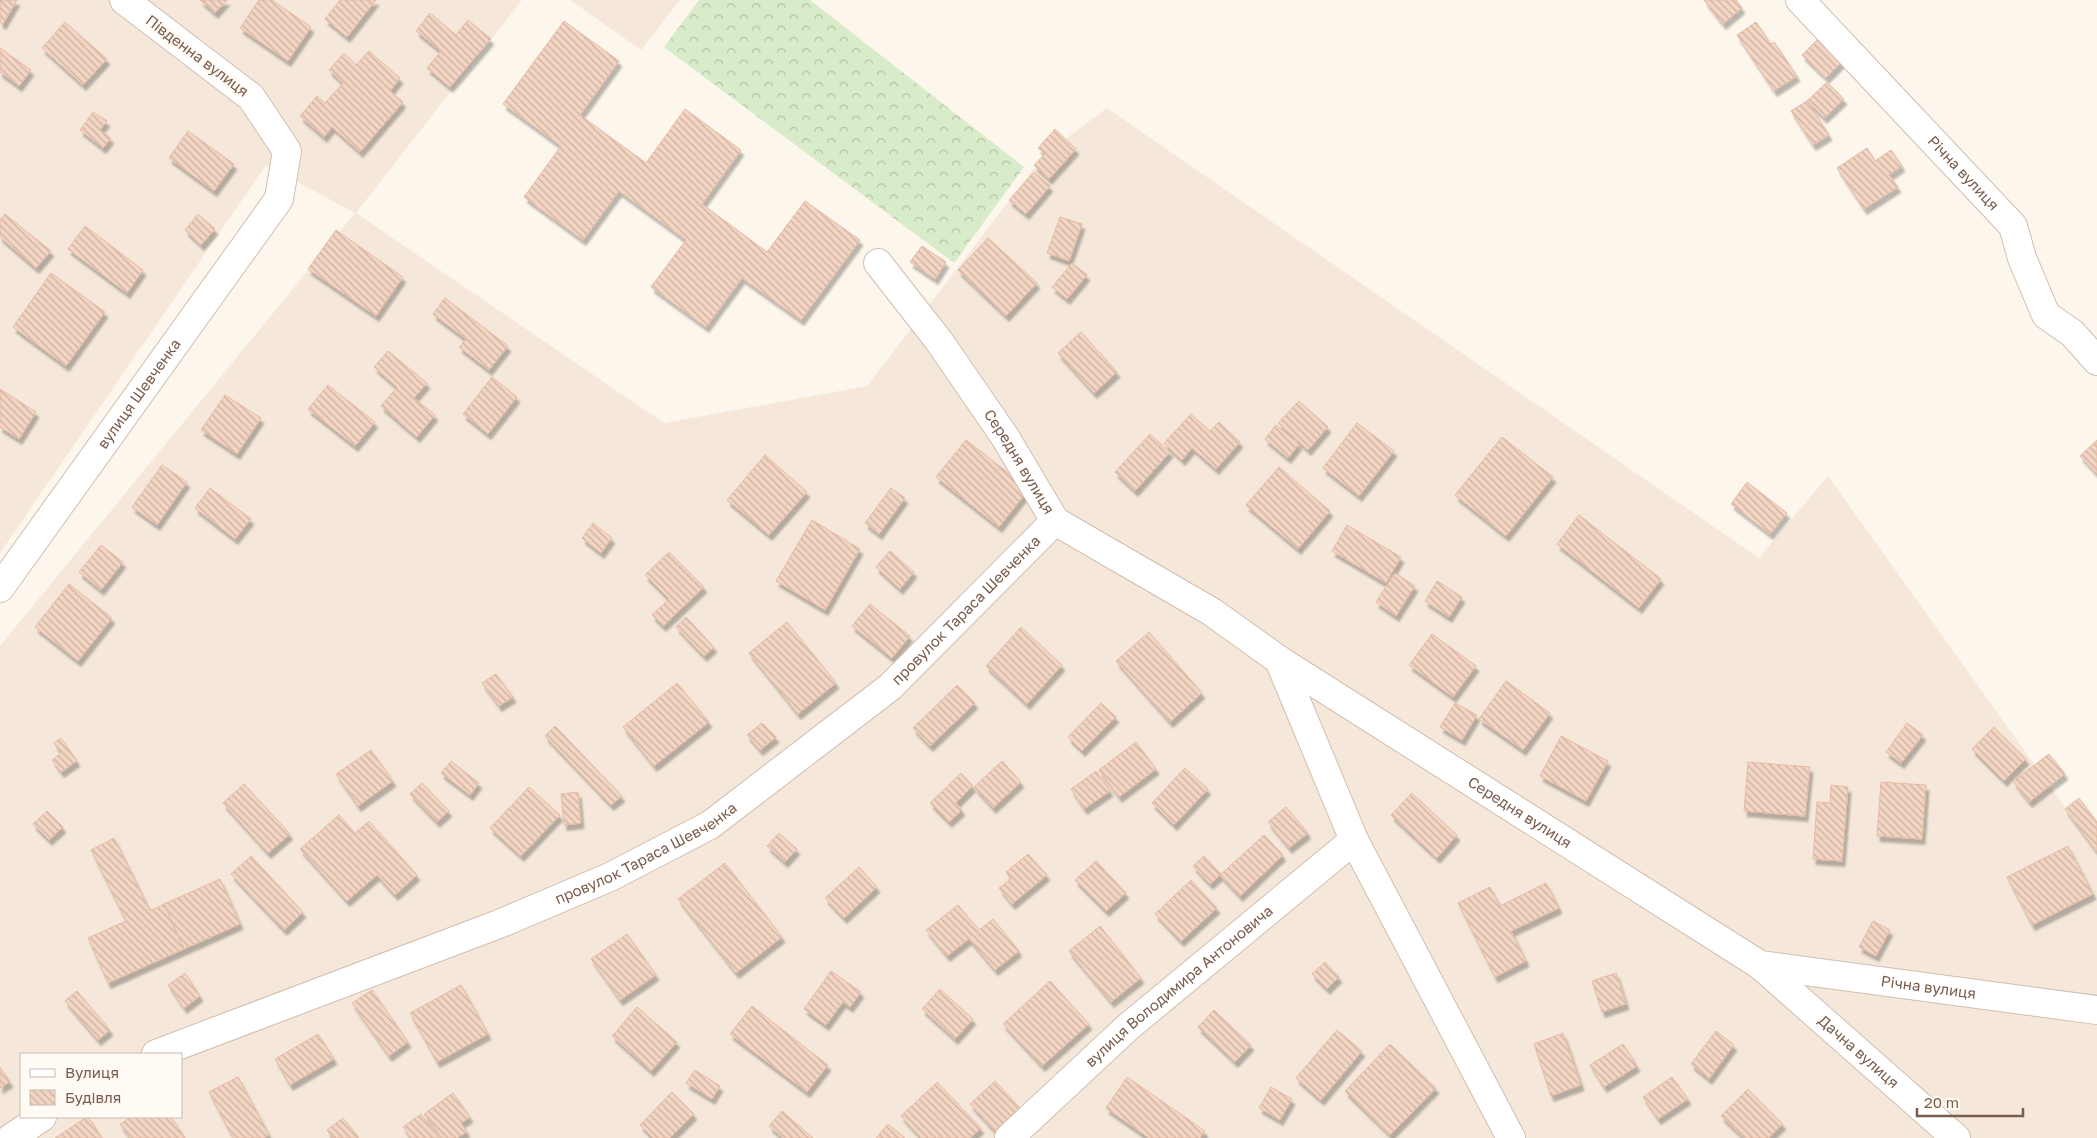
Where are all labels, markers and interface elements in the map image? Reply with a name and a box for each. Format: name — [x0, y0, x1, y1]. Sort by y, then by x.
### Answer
street label: Південна вулиця — [143, 11, 253, 100]
street label: Річна вулиця — [1925, 131, 2003, 214]
street label: вулиця Шевченка — [93, 335, 184, 452]
street label: Середня вулиця — [981, 406, 1059, 517]
street label: провулок Тараса Шевченка — [887, 531, 1044, 688]
street label: Середня вулиця — [1465, 772, 1575, 851]
street label: провулок Тараса Шевченка — [552, 798, 740, 907]
street label: вулиця Володимира Антоновича — [1081, 901, 1276, 1070]
street label: Річна вулиця — [1880, 971, 1977, 1002]
street label: Дачна вулиця — [1815, 1011, 1903, 1091]
legend — [20, 1053, 182, 1118]
text: Вулиця — [65, 1063, 119, 1081]
scale bar — [1917, 1086, 2023, 1118]
text: Будівля — [65, 1088, 121, 1106]
text: 20 m — [1924, 1093, 1959, 1111]

